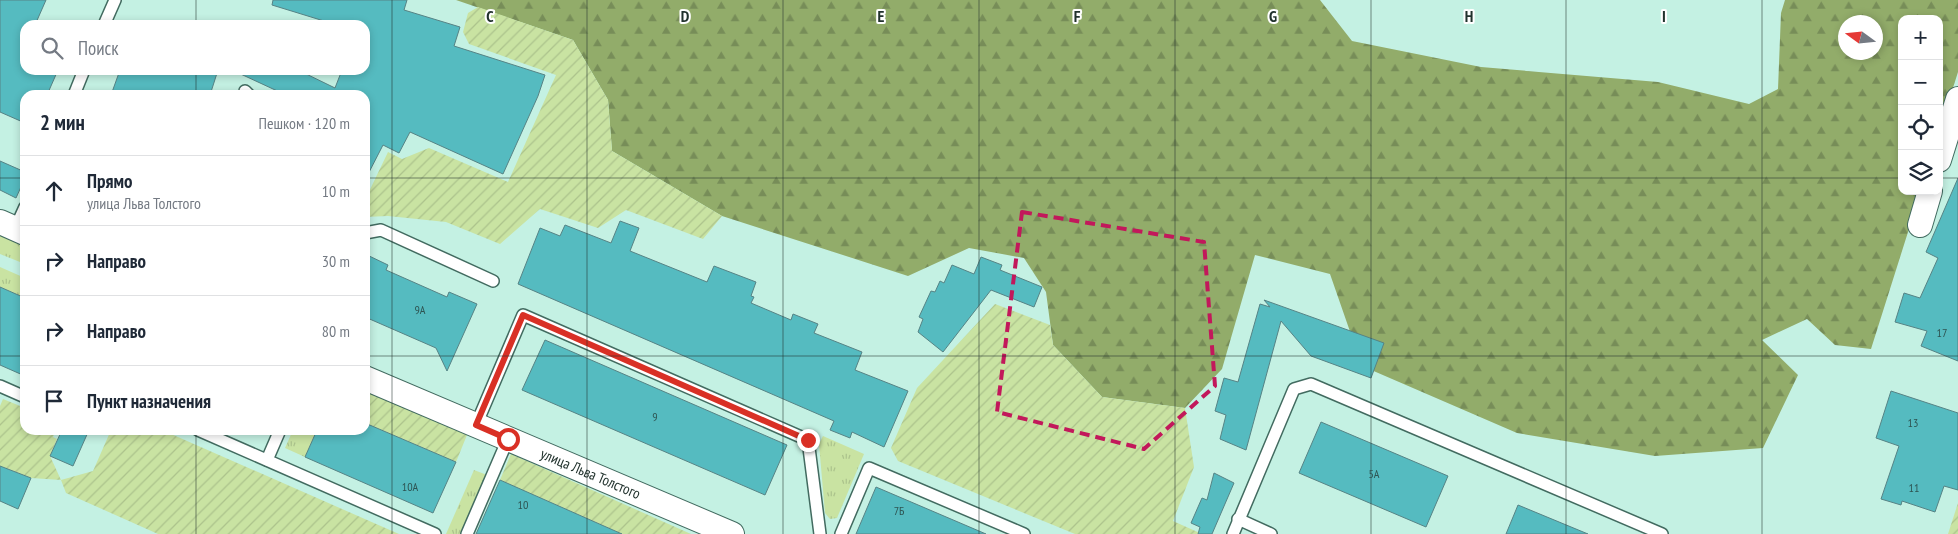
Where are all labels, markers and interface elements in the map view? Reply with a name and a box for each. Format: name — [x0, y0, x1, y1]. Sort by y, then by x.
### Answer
text: C — [486, 6, 494, 26]
text: D — [681, 6, 690, 26]
text: E — [878, 6, 885, 26]
text: F — [1074, 6, 1081, 26]
text: G — [1269, 6, 1277, 26]
text: H — [1465, 6, 1473, 26]
text: I — [1662, 6, 1666, 26]
north arrow — [1838, 15, 1883, 60]
map controls — [1898, 15, 1943, 195]
button: + — [1898, 15, 1943, 60]
search box — [20, 20, 370, 75]
icon: search — [38, 34, 66, 62]
text: Поиск — [78, 36, 119, 60]
button: − — [1898, 60, 1943, 105]
button: locate — [1898, 105, 1943, 150]
text: 2 мин — [40, 109, 85, 136]
text: Пешком · 120 m — [259, 113, 350, 133]
button: layers — [1898, 150, 1943, 195]
text: Прямо — [87, 169, 132, 193]
icon: ahead — [40, 177, 68, 205]
text: 10 m — [322, 181, 350, 201]
text: улица Льва Толстого — [87, 193, 201, 213]
icon: right — [40, 247, 68, 275]
text: Направо — [87, 249, 146, 273]
text: 30 m — [322, 251, 350, 271]
house number: 9А — [414, 302, 426, 317]
icon: right — [40, 317, 68, 345]
text: Направо — [87, 319, 146, 343]
text: 80 m — [322, 321, 350, 341]
house number: 17 — [1937, 325, 1947, 340]
icon: arrive — [40, 387, 68, 415]
text: Пункт назначения — [87, 389, 211, 413]
house number: 9 — [652, 409, 658, 424]
house number: 13 — [1908, 415, 1918, 430]
route start — [497, 428, 520, 451]
route end — [797, 429, 820, 452]
street label: улица Льва Толстого — [538, 444, 644, 503]
house number: 5А — [1368, 466, 1380, 481]
house number: 10А — [402, 479, 419, 494]
house number: 11 — [1909, 480, 1919, 495]
house number: 10 — [518, 497, 528, 512]
house number: 7Б — [894, 503, 904, 518]

